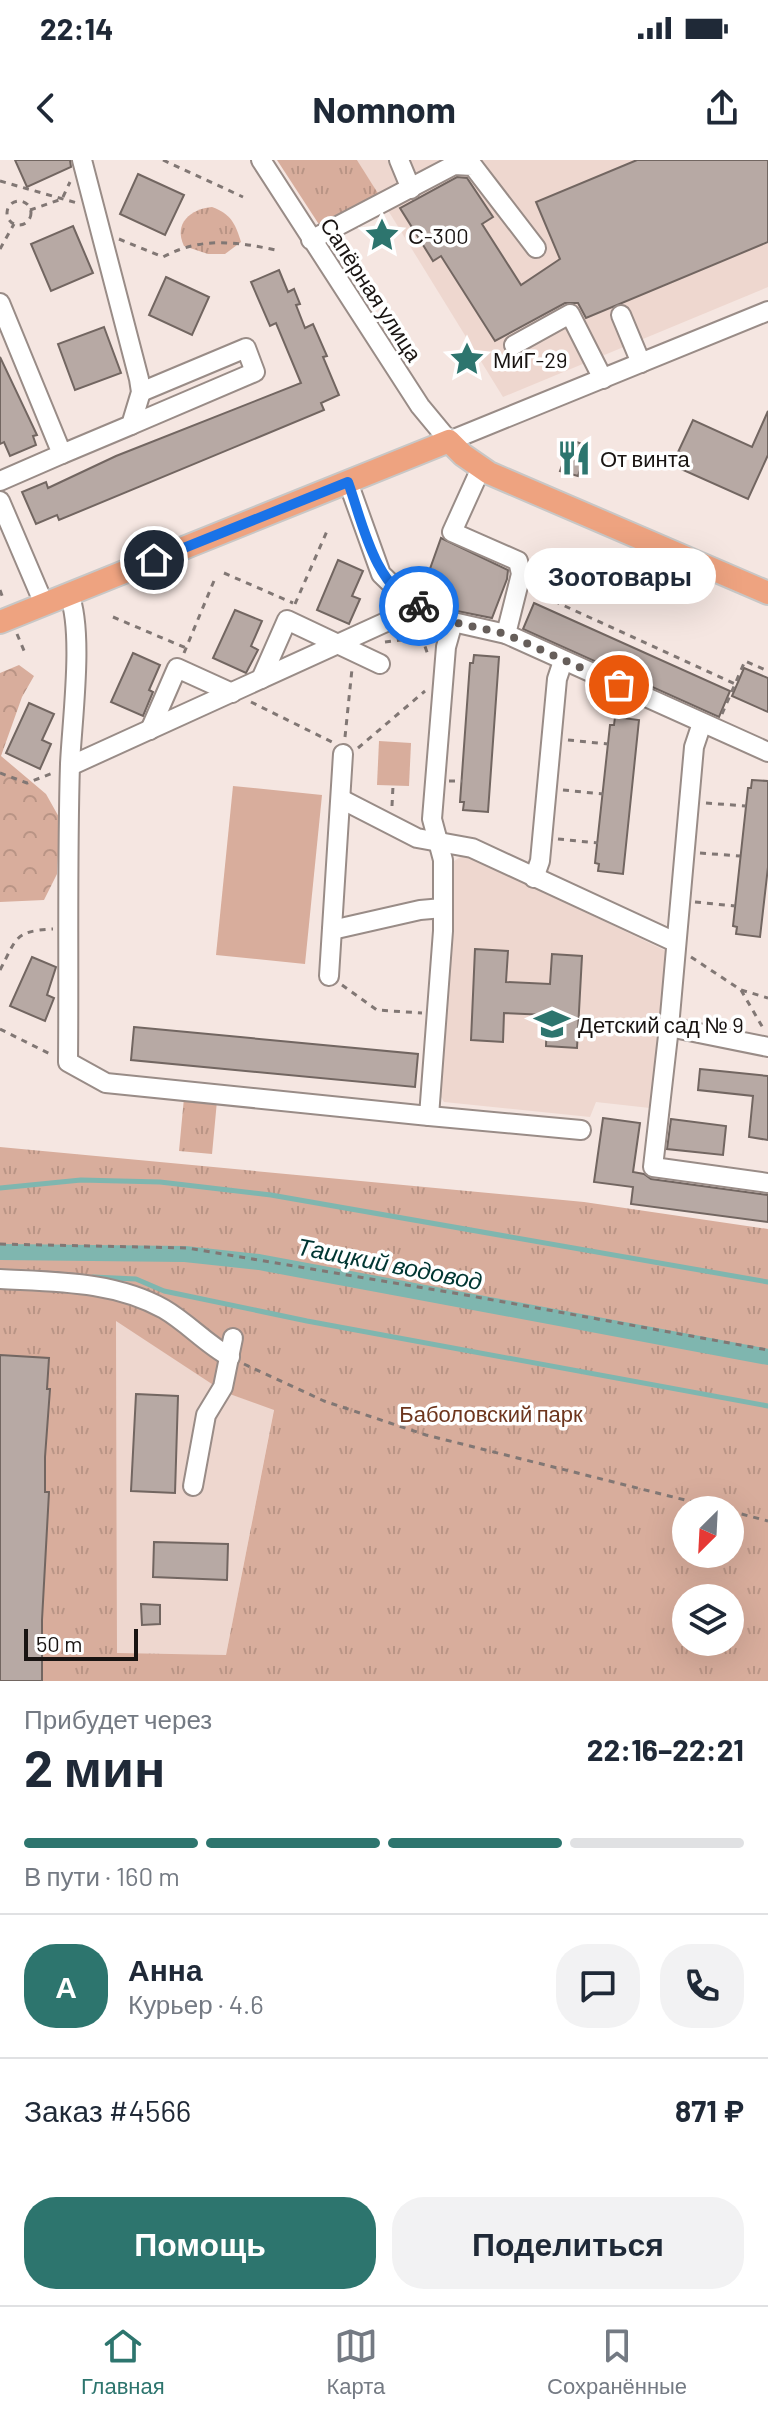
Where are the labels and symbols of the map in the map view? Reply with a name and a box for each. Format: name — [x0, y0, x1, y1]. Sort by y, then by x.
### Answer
street label: Сапёрная улица — [315, 212, 429, 367]
place icon: С-300 — [363, 216, 401, 254]
place label: С-300 — [408, 222, 469, 248]
place icon: МиГ-29 — [448, 340, 486, 378]
place label: МиГ-29 — [493, 346, 567, 372]
restaurant icon: От винта — [555, 439, 593, 477]
place label: От винта — [600, 445, 691, 471]
pin — [120, 526, 188, 594]
callout: Зоотовары — [523, 549, 715, 605]
courier — [379, 566, 459, 646]
pin — [585, 651, 653, 719]
school or university icon: Детский сад № 9 — [533, 1005, 571, 1043]
place label: Детский сад № 9 — [578, 1011, 744, 1038]
water label: Таицкий водовод — [295, 1231, 485, 1295]
park label: Баболовский парк — [399, 1400, 583, 1427]
north arrow — [672, 1496, 744, 1568]
scale bar — [24, 1625, 138, 1661]

